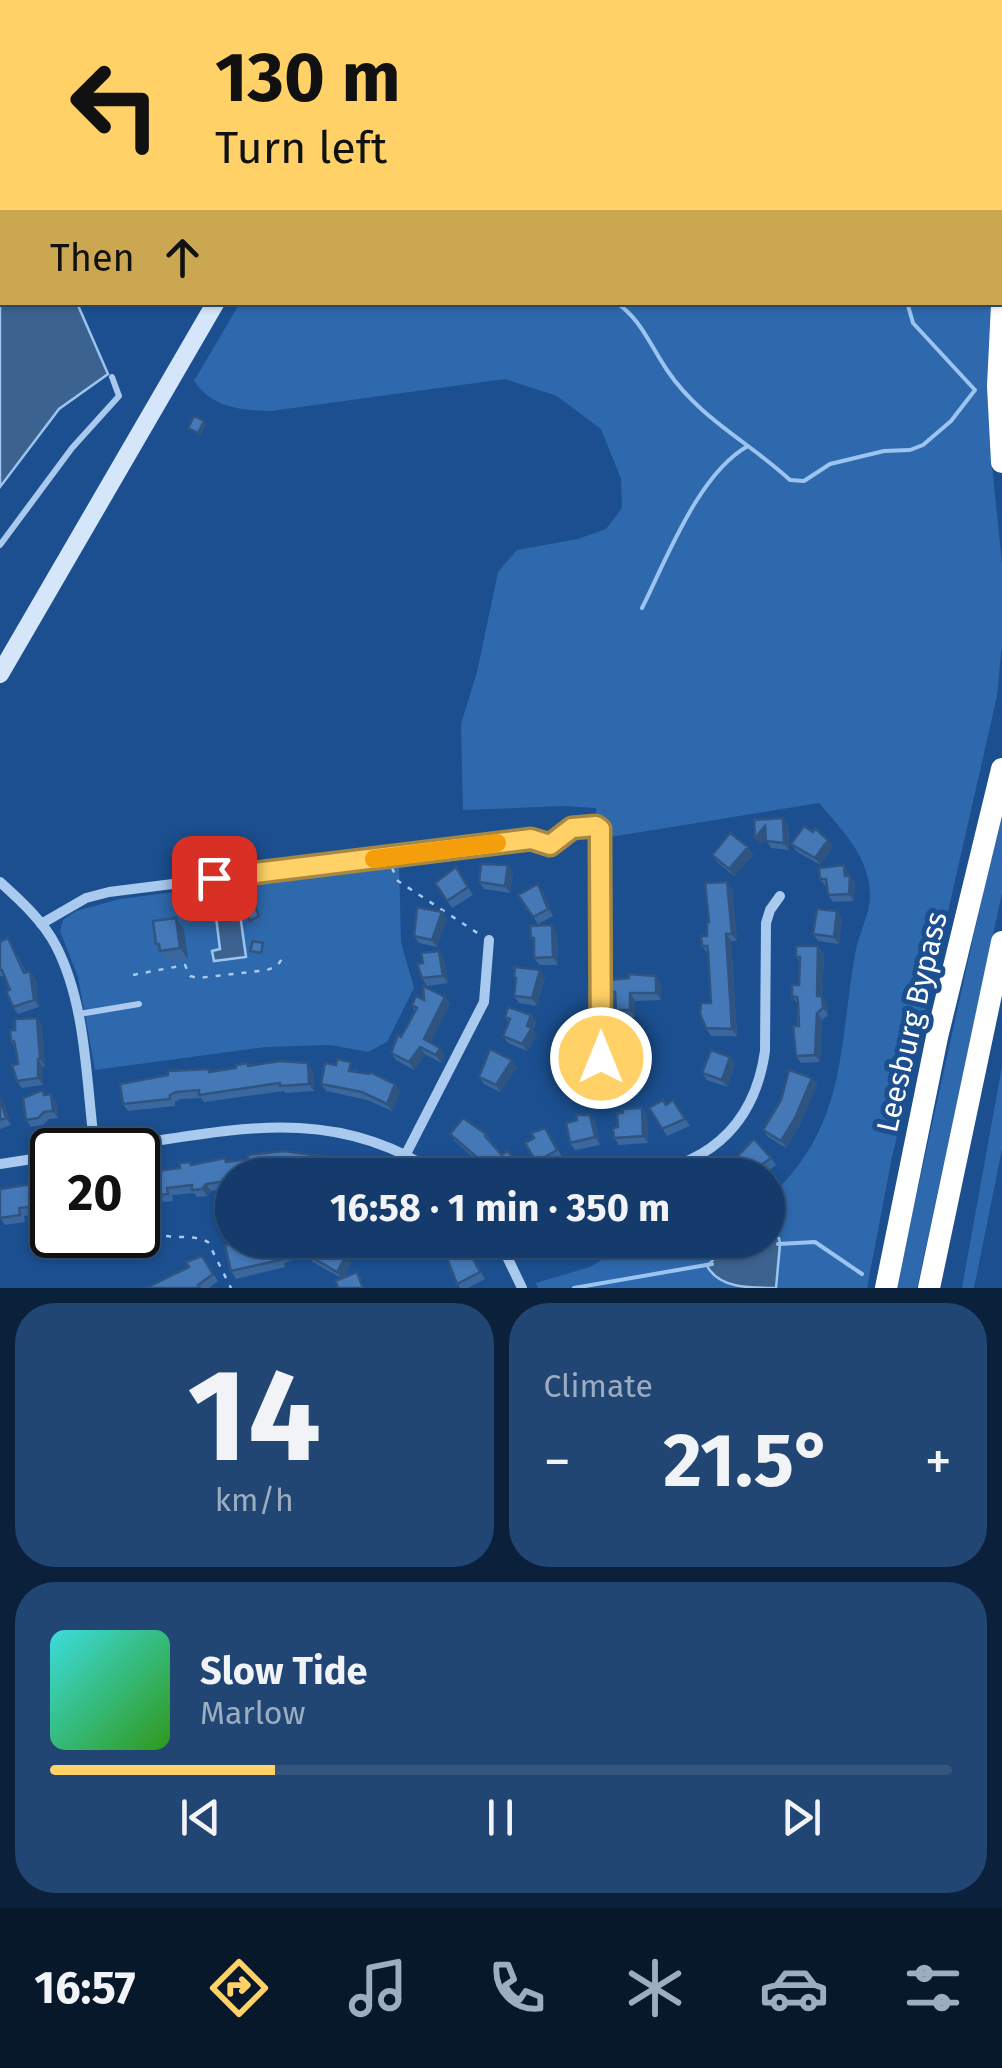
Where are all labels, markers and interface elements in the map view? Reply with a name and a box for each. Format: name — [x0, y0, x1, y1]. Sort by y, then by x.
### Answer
text: 130 m — [215, 36, 401, 120]
icon: left — [50, 40, 180, 170]
text: Turn left — [215, 121, 387, 175]
icon: ahead — [155, 230, 210, 285]
text: Then — [50, 235, 135, 281]
pin — [172, 836, 257, 921]
icon: arrive — [187, 851, 242, 906]
street label: Leesburg Bypass — [869, 908, 955, 1136]
position arrow — [549, 1006, 653, 1110]
speed limit sign: 20 — [30, 1128, 160, 1258]
text: 16:58 · 1 min · 350 m — [330, 1185, 670, 1231]
text: 14 — [187, 1338, 321, 1494]
text: Climate — [544, 1367, 653, 1405]
text: 21.5° — [663, 1416, 832, 1506]
text: − — [544, 1429, 571, 1495]
text: + — [925, 1429, 952, 1495]
text: km/h — [215, 1481, 294, 1519]
text: Slow Tide — [200, 1648, 368, 1694]
text: Marlow — [200, 1694, 306, 1732]
icon: previous — [173, 1790, 228, 1845]
icon: pause — [473, 1790, 528, 1845]
icon: next — [774, 1790, 829, 1845]
icon: directions — [204, 1953, 274, 2023]
icon: music — [343, 1953, 413, 2023]
icon: phone — [482, 1953, 552, 2023]
icon: climate — [620, 1953, 690, 2023]
icon: car — [759, 1953, 829, 2023]
icon: filters — [898, 1953, 968, 2023]
text: 16:57 — [34, 1961, 136, 2015]

